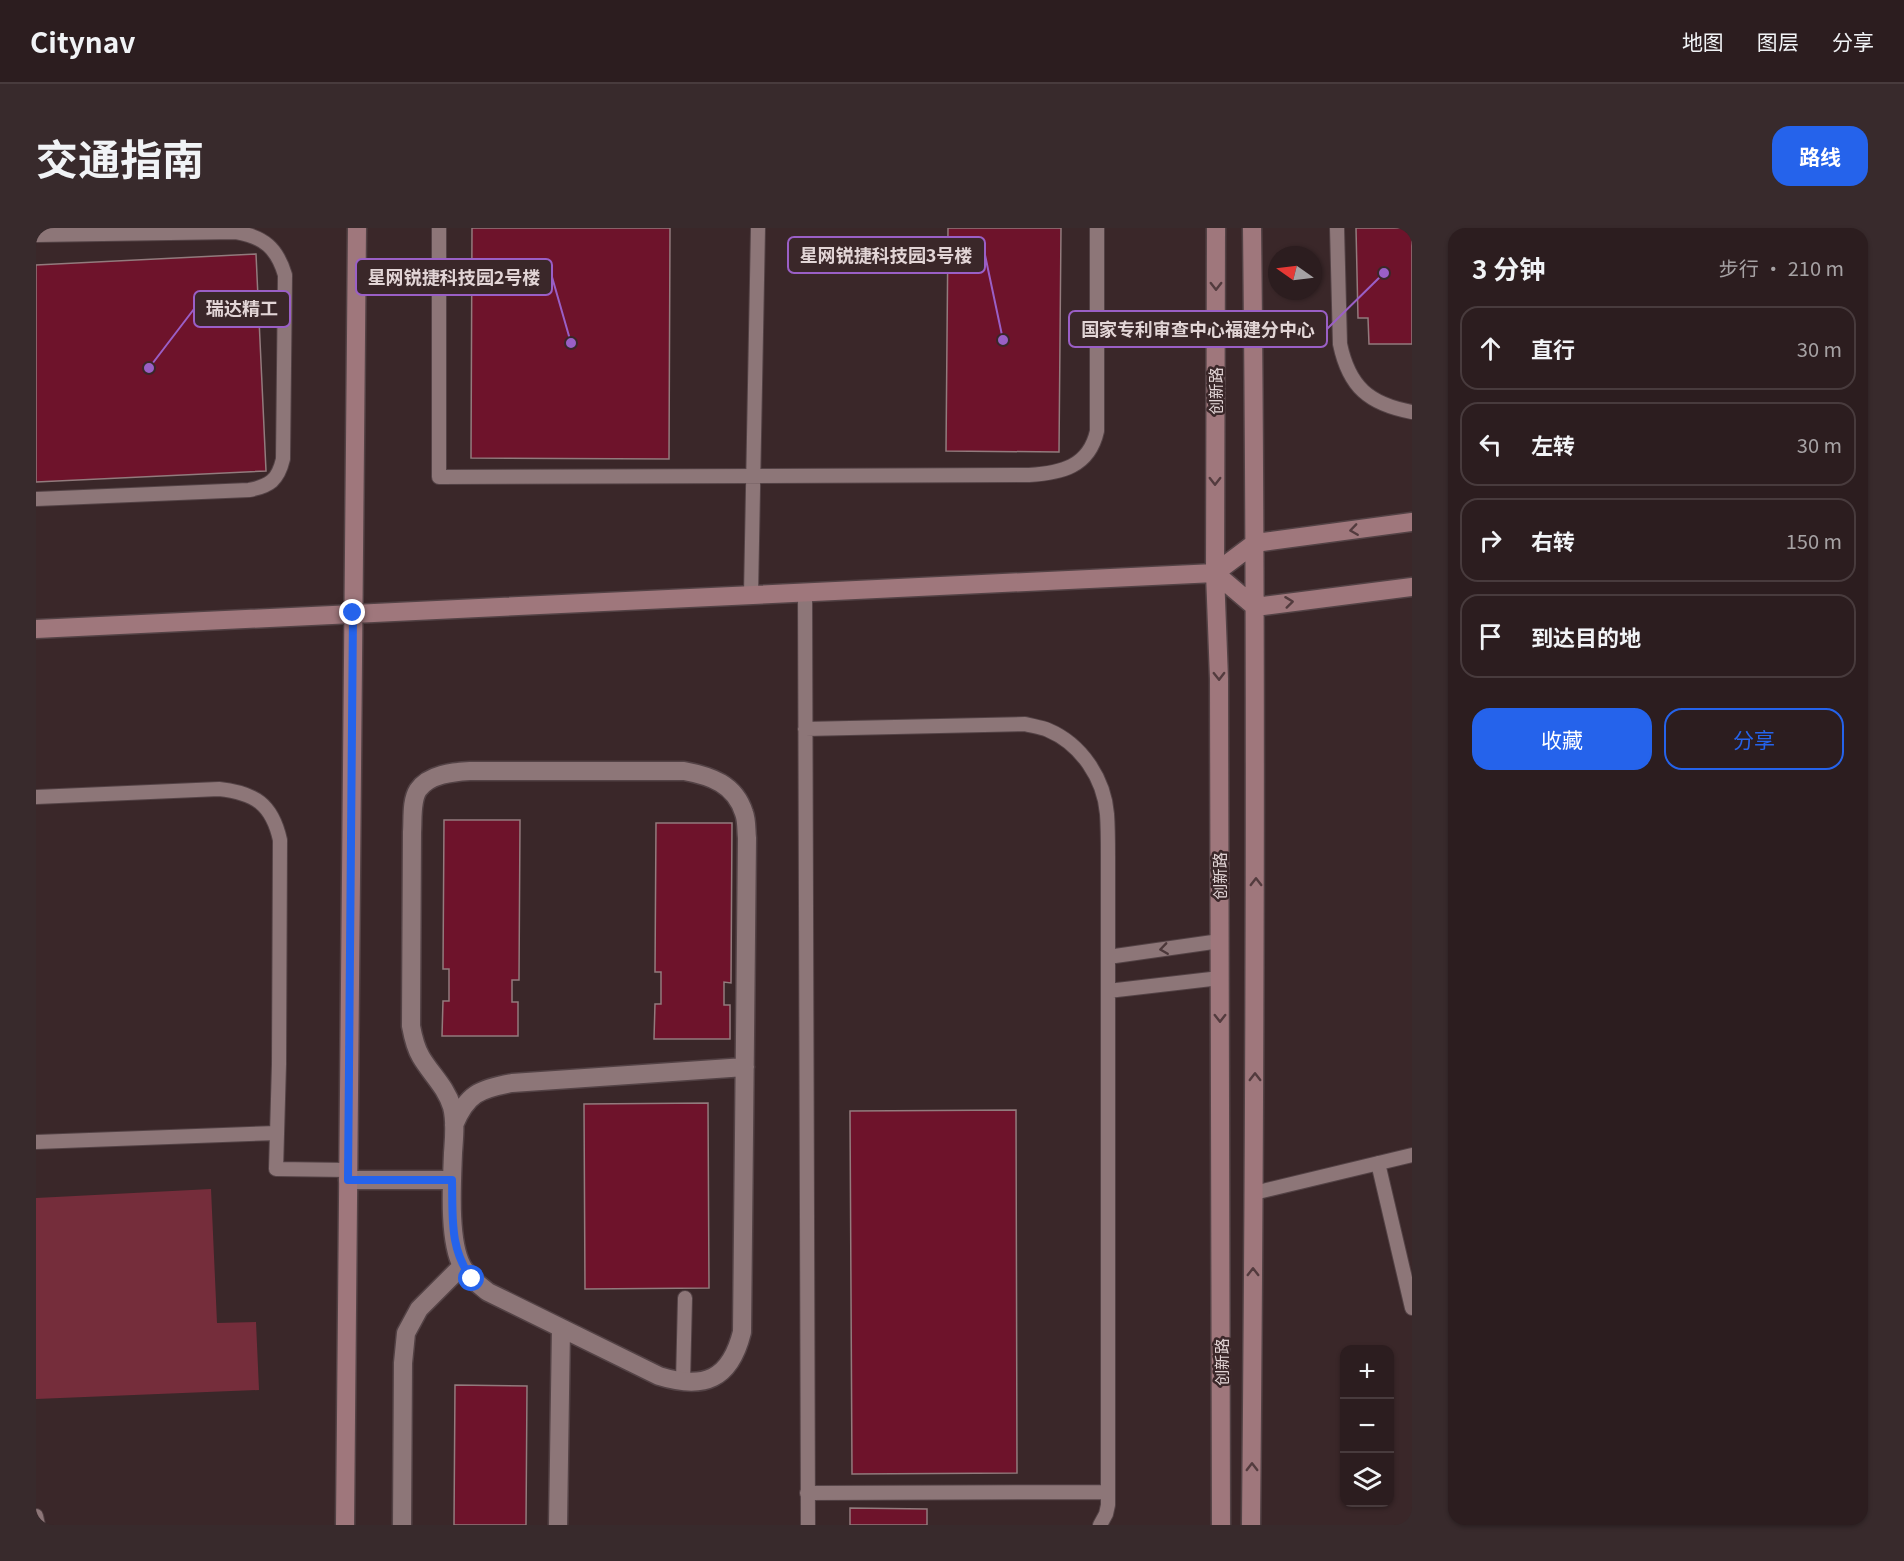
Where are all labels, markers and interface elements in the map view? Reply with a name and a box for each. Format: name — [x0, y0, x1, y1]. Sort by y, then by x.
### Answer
text: Citynav — [30, 21, 135, 61]
text: 地图 — [1682, 26, 1724, 56]
text: 图层 — [1757, 26, 1799, 56]
text: 分享 — [1832, 26, 1874, 56]
text: 交通指南 — [36, 126, 204, 187]
button: 路线 — [1772, 126, 1868, 186]
callout: 星网锐捷科技园3号楼 — [788, 237, 985, 273]
text: 星网锐捷科技园3号楼 — [800, 241, 972, 267]
north arrow — [1268, 246, 1322, 300]
text: 3 分钟 — [1472, 249, 1545, 286]
text: 步行 · 210 m — [1719, 253, 1844, 282]
callout: 星网锐捷科技园2号楼 — [356, 259, 552, 295]
text: 星网锐捷科技园2号楼 — [368, 263, 540, 289]
one-way arrow — [1209, 282, 1222, 291]
callout: 瑞达精工 — [194, 291, 290, 327]
text: 瑞达精工 — [206, 294, 278, 320]
callout: 国家专利审查中心福建分中心 — [1069, 311, 1327, 347]
text: 国家专利审查中心福建分中心 — [1081, 315, 1315, 341]
icon: ahead — [1474, 332, 1507, 365]
text: 直行 — [1531, 332, 1575, 364]
text: 30 m — [1797, 334, 1842, 363]
street label: 创新路 — [1203, 367, 1227, 415]
icon: left — [1474, 428, 1507, 461]
text: 左转 — [1531, 428, 1575, 460]
text: 30 m — [1797, 430, 1842, 459]
one-way arrow — [1209, 477, 1221, 486]
one-way arrow — [1349, 523, 1359, 535]
icon: right — [1474, 524, 1507, 557]
text: 右转 — [1531, 524, 1575, 556]
text: 150 m — [1786, 526, 1842, 555]
one-way arrow — [1285, 597, 1294, 609]
route end — [339, 599, 365, 625]
icon: arrive — [1474, 620, 1507, 653]
text: 到达目的地 — [1531, 620, 1641, 652]
one-way arrow — [1212, 672, 1225, 681]
button: 收藏 — [1472, 708, 1652, 770]
button: 分享 — [1664, 708, 1844, 770]
street label: 创新路 — [1207, 852, 1231, 900]
one-way arrow — [1250, 877, 1262, 886]
one-way arrow — [1159, 942, 1168, 954]
one-way arrow — [1214, 1014, 1226, 1023]
one-way arrow — [1249, 1072, 1261, 1081]
route start — [458, 1265, 484, 1291]
one-way arrow — [1247, 1267, 1259, 1276]
street label: 创新路 — [1209, 1338, 1233, 1386]
map controls — [1340, 1345, 1394, 1507]
button: + — [1340, 1345, 1394, 1399]
button: − — [1340, 1399, 1394, 1453]
button: layers — [1340, 1453, 1394, 1507]
one-way arrow — [1246, 1462, 1258, 1471]

